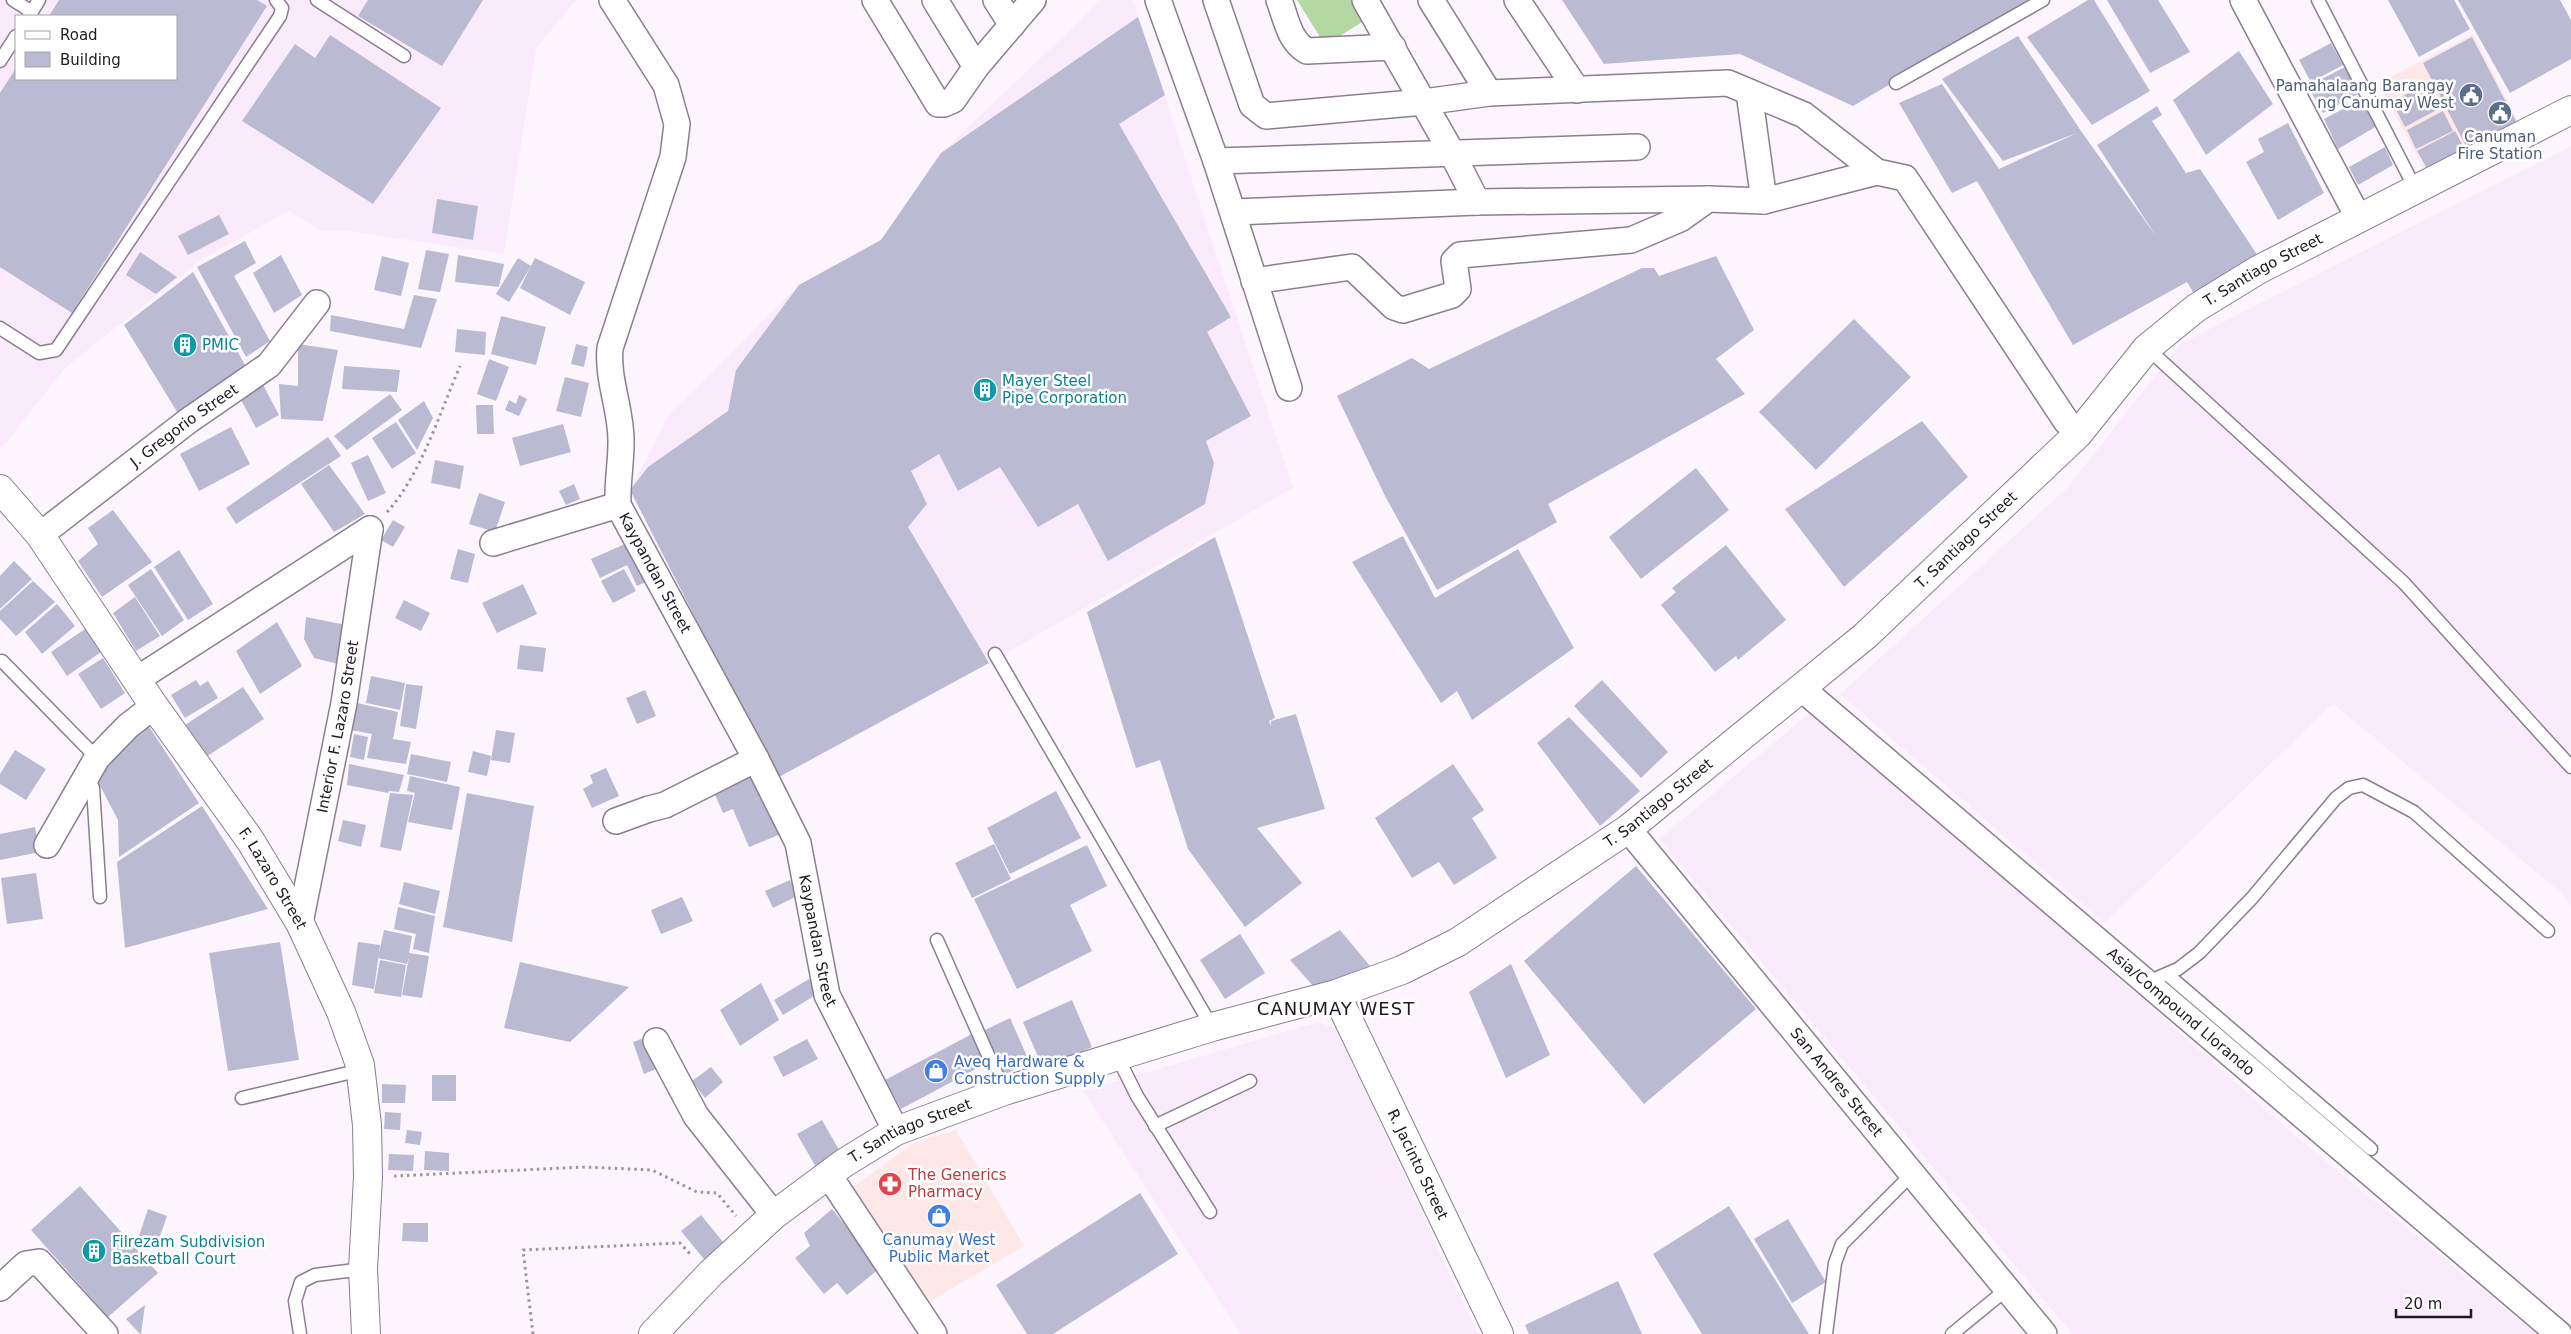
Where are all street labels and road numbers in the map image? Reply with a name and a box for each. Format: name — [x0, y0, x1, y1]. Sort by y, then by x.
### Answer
street label: T. Santiago Street — [2199, 230, 2326, 311]
street label: J. Gregorio Street — [126, 380, 242, 472]
street label: T. Santiago Street — [1911, 488, 2021, 593]
street label: Kaypandan Street — [615, 510, 695, 637]
street label: Interior F. Lazaro Street — [313, 639, 362, 815]
street label: T. Santiago Street — [1600, 755, 1716, 852]
street label: F. Lazaro Street — [235, 824, 311, 932]
street label: Kaypandan Street — [795, 873, 840, 1010]
street label: Asia/Compound Llorando — [2103, 944, 2258, 1080]
street label: San Andres Street — [1786, 1024, 1887, 1140]
street label: T. Santiago Street — [845, 1095, 974, 1167]
street label: R. Jacinto Street — [1384, 1106, 1452, 1223]

